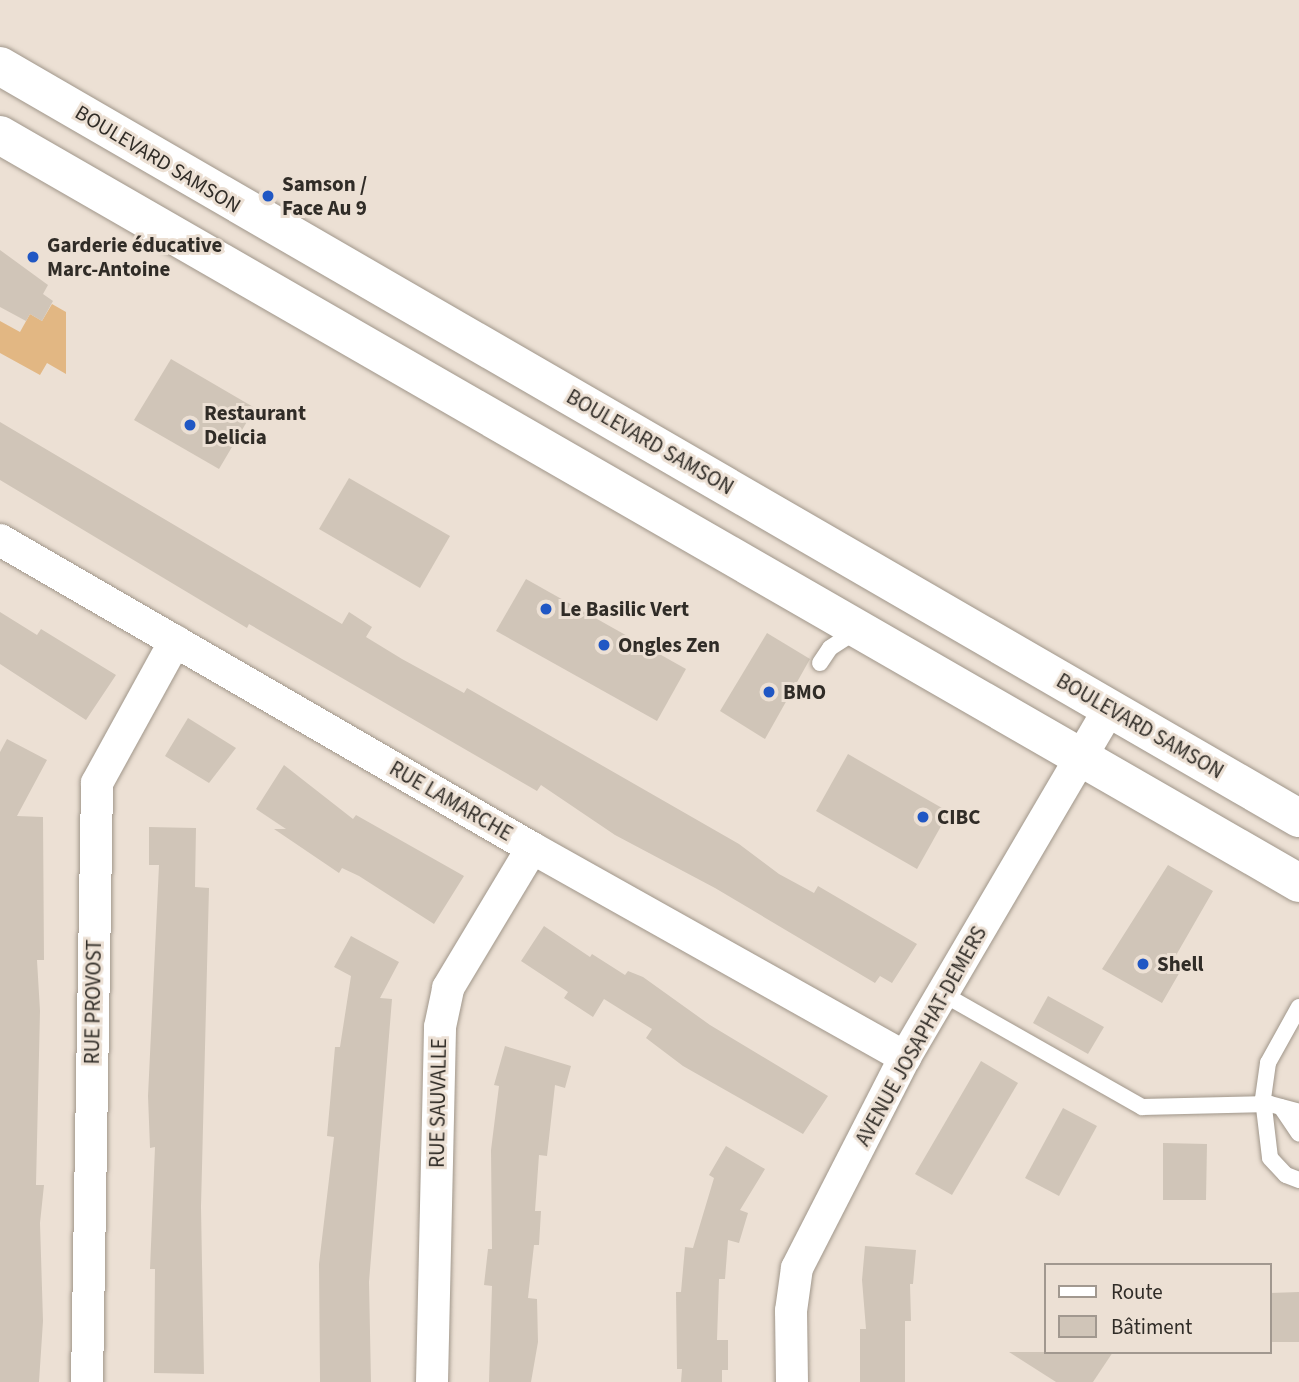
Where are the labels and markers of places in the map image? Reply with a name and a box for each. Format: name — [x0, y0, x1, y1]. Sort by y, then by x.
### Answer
place label: Samson / Face Au 9 — [282, 171, 367, 221]
marker: Samson / Face Au 9 — [260, 188, 276, 204]
place label: Garderie éducative Marc-Antoine — [47, 232, 222, 282]
marker: Garderie éducative Marc-Antoine — [25, 249, 41, 265]
place label: Restaurant Delicia — [204, 400, 306, 450]
marker: Restaurant Delicia — [182, 417, 198, 433]
place label: Le Basilic Vert — [560, 596, 689, 622]
marker: Le Basilic Vert — [538, 601, 554, 617]
place label: Ongles Zen — [618, 632, 720, 658]
marker: Ongles Zen — [596, 637, 612, 653]
place label: BMO — [783, 679, 826, 705]
marker: BMO — [761, 684, 777, 700]
place label: CIBC — [937, 804, 980, 830]
marker: CIBC — [915, 809, 931, 825]
place label: Shell — [1157, 951, 1204, 977]
marker: Shell — [1135, 956, 1151, 972]

